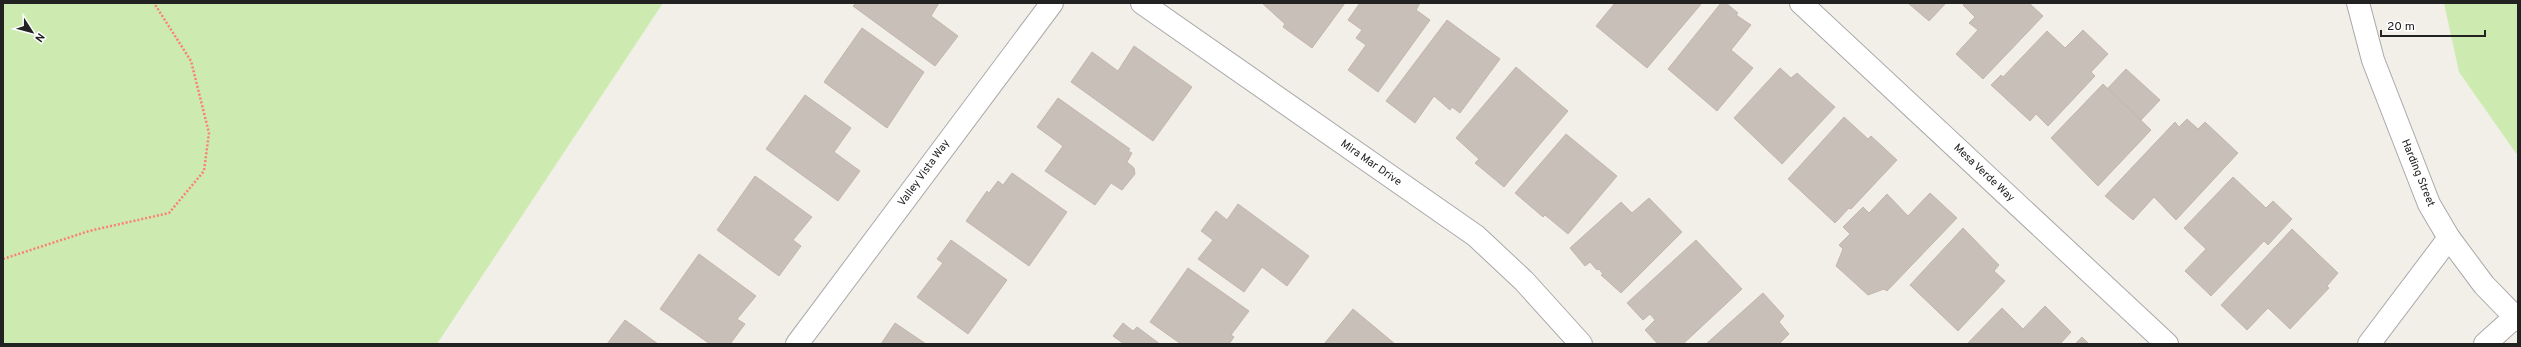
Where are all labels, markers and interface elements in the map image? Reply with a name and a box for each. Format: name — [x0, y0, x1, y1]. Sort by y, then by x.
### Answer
north arrow — [12, 12, 52, 52]
scale bar — [2381, 12, 2485, 38]
text: 20 m — [2387, 19, 2415, 35]
text: N — [31, 30, 47, 45]
street label: Valley Vista Way — [895, 137, 953, 209]
street label: Mira Mar Drive — [1338, 137, 1404, 189]
street label: Harding Street — [2398, 137, 2438, 209]
street label: Mesa Verde Way — [1950, 141, 2018, 205]

